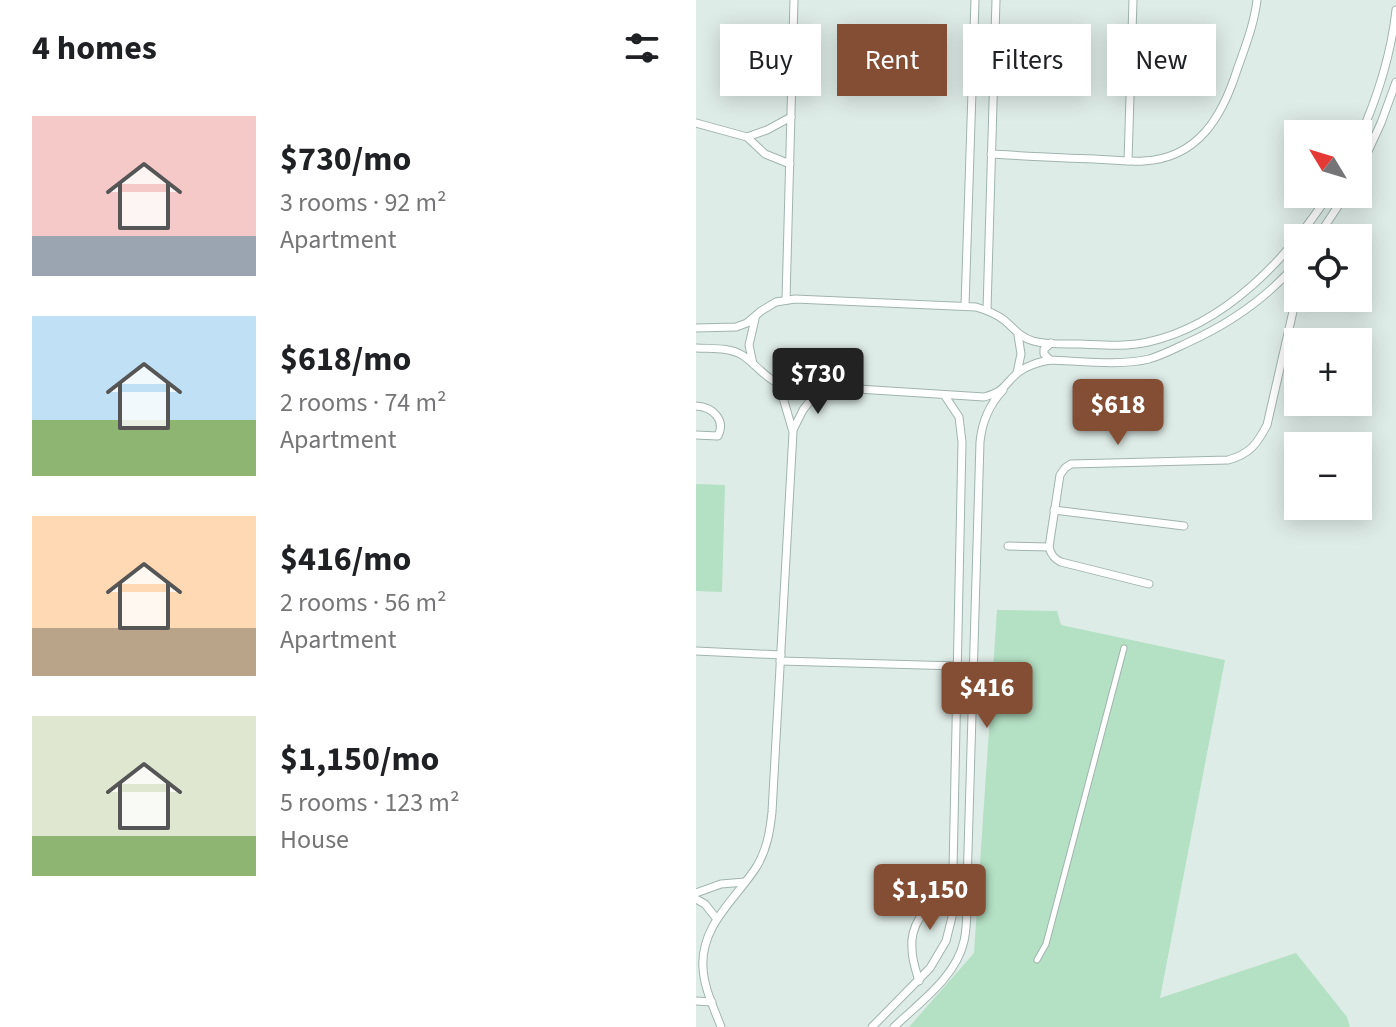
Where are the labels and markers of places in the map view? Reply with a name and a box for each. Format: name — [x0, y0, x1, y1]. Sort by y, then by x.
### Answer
pin: $730 — [771, 348, 865, 416]
pin: $618 — [1071, 379, 1165, 447]
pin: $416 — [940, 662, 1034, 730]
pin: $1,150 — [865, 864, 995, 932]

